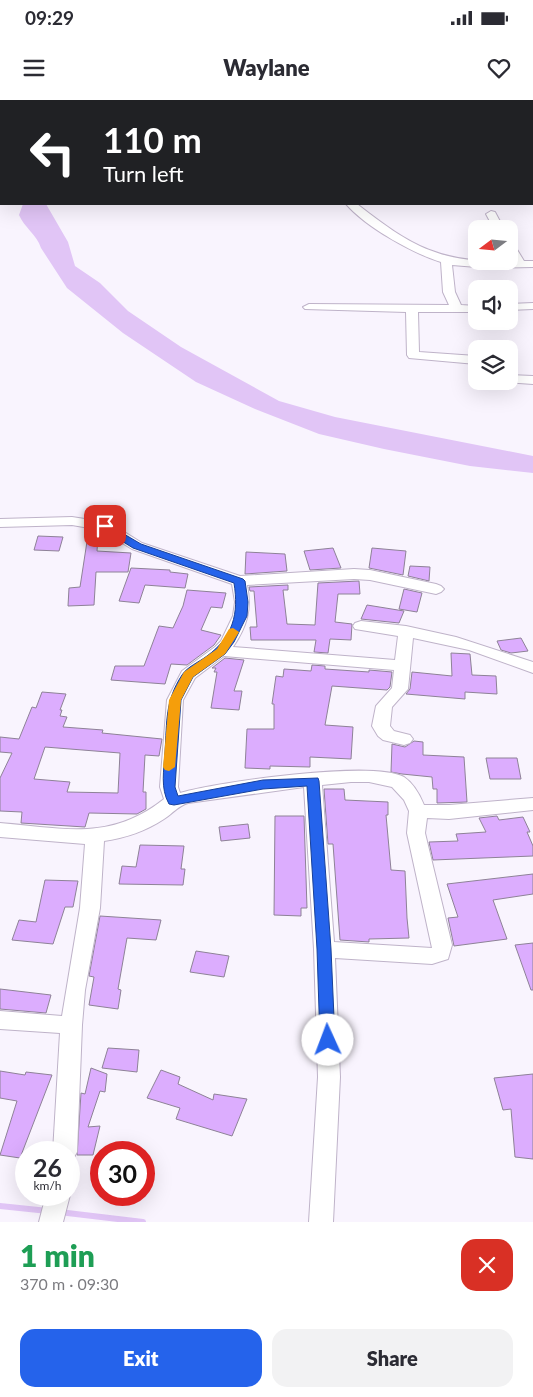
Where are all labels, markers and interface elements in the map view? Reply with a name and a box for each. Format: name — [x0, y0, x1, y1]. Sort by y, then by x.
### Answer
text: 09:29 — [25, 6, 74, 29]
icon: menu — [20, 54, 48, 82]
text: Waylane — [223, 54, 310, 81]
icon: heart — [485, 54, 513, 82]
text: 110 m — [103, 118, 202, 160]
icon: left — [20, 120, 85, 185]
text: Turn left — [103, 160, 184, 187]
north arrow — [468, 220, 518, 270]
map controls — [468, 220, 518, 390]
button: sound — [468, 280, 518, 330]
button: layers — [468, 340, 518, 390]
pin — [84, 505, 126, 547]
icon: arrive — [91, 512, 119, 540]
position arrow — [301, 1013, 353, 1065]
speed limit sign: 30 — [90, 1141, 155, 1206]
text: 26 — [33, 1152, 62, 1182]
text: km/h — [33, 1178, 62, 1193]
text: 1 min — [20, 1237, 95, 1273]
button: close — [461, 1239, 513, 1291]
text: 370 m · 09:30 — [20, 1274, 119, 1293]
button: Exit — [20, 1329, 262, 1387]
button: Share — [272, 1329, 513, 1387]

